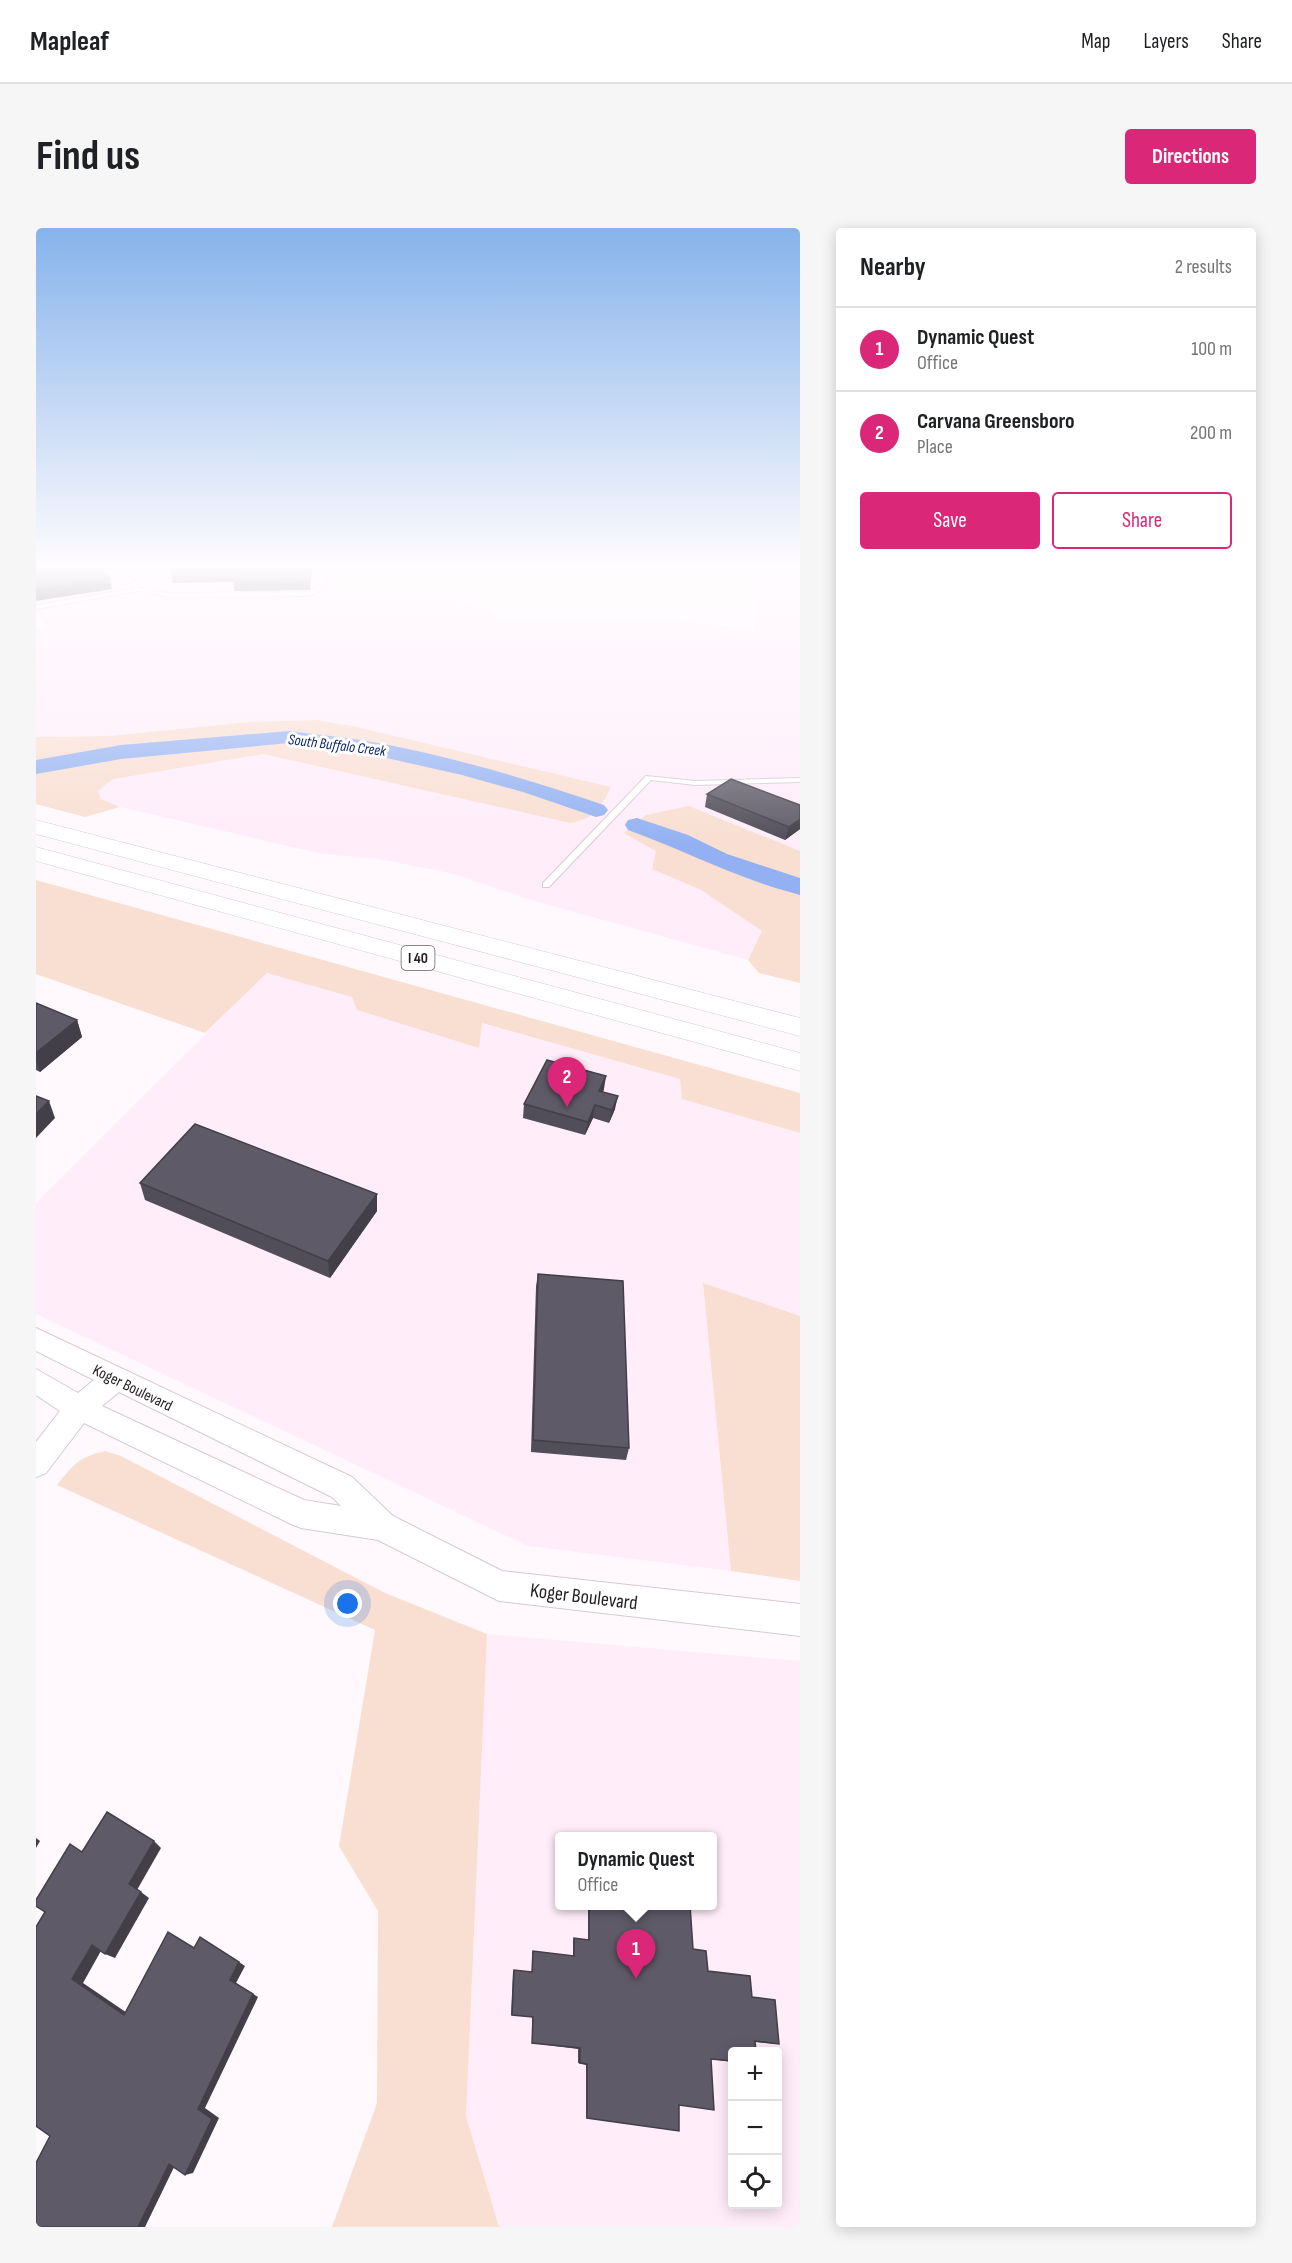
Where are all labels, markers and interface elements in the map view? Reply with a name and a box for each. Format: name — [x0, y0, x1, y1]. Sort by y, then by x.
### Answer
text: Mapleaf — [30, 25, 109, 58]
text: Map — [1081, 29, 1110, 54]
text: Layers — [1143, 29, 1189, 54]
text: Share — [1222, 29, 1262, 54]
button: Directions — [1125, 129, 1256, 184]
text: Find us — [36, 131, 140, 182]
text: Nearby — [860, 252, 926, 283]
text: 2 results — [1175, 255, 1232, 279]
text: Dynamic Quest — [917, 324, 1034, 351]
text: 1 — [876, 337, 883, 361]
text: 100 m — [1191, 337, 1232, 361]
text: Office — [917, 351, 958, 375]
text: Carvana Greensboro — [917, 408, 1075, 435]
text: 2 — [875, 421, 884, 445]
text: 200 m — [1190, 421, 1232, 445]
text: Place — [917, 435, 953, 459]
button: Save — [860, 492, 1040, 549]
button: Share — [1052, 492, 1232, 549]
water label: South Buffalo Creek — [287, 730, 387, 761]
road number: I 40 — [402, 946, 434, 970]
pin: 2 — [548, 1058, 586, 1107]
street label: Koger Boulevard — [89, 1361, 175, 1416]
street label: Koger Boulevard — [529, 1579, 639, 1615]
your location — [333, 1589, 362, 1618]
popup — [555, 1832, 717, 1910]
text: Dynamic Quest — [577, 1846, 695, 1873]
text: Office — [577, 1873, 618, 1897]
pin: 1 — [616, 1930, 656, 1979]
map controls — [728, 2047, 782, 2209]
button: + — [728, 2047, 782, 2101]
button: − — [728, 2101, 782, 2155]
button: locate — [728, 2155, 782, 2209]

